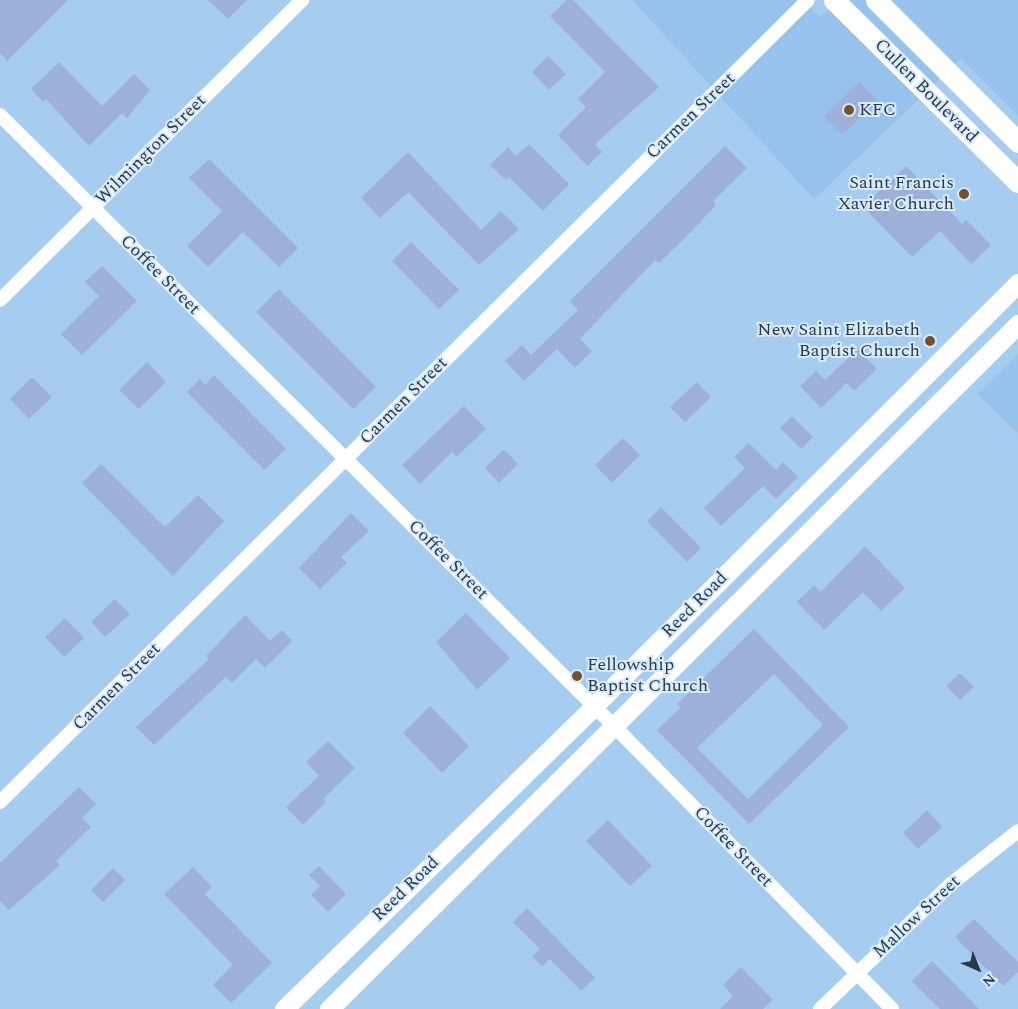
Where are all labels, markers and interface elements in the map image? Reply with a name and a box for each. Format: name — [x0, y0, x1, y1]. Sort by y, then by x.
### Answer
street label: Cullen Boulevard — [870, 35, 982, 147]
street label: Carmen Street — [642, 68, 740, 164]
street label: Wilmington Street — [91, 90, 211, 210]
place label: KFC — [859, 99, 896, 121]
marker: KFC — [843, 104, 855, 116]
place label: Saint Francis Xavier Church — [838, 173, 954, 215]
marker: Saint Francis Xavier Church — [958, 188, 970, 200]
street label: Coffee Street — [116, 231, 204, 319]
place label: New Saint Elizabeth Baptist Church — [757, 320, 920, 362]
marker: New Saint Elizabeth Baptist Church — [924, 335, 936, 347]
street label: Carmen Street — [356, 353, 452, 449]
street label: Coffee Street — [404, 516, 492, 604]
street label: Reed Road — [658, 568, 732, 642]
street label: Carmen Street — [69, 639, 165, 735]
place label: Fellowship Baptist Church — [587, 655, 708, 698]
marker: Fellowship Baptist Church — [571, 670, 583, 682]
street label: Coffee Street — [689, 802, 777, 892]
street label: Reed Road — [368, 852, 444, 926]
street label: Mallow Street — [869, 871, 965, 963]
north arrow — [953, 944, 1003, 994]
text: N — [977, 969, 1000, 992]

